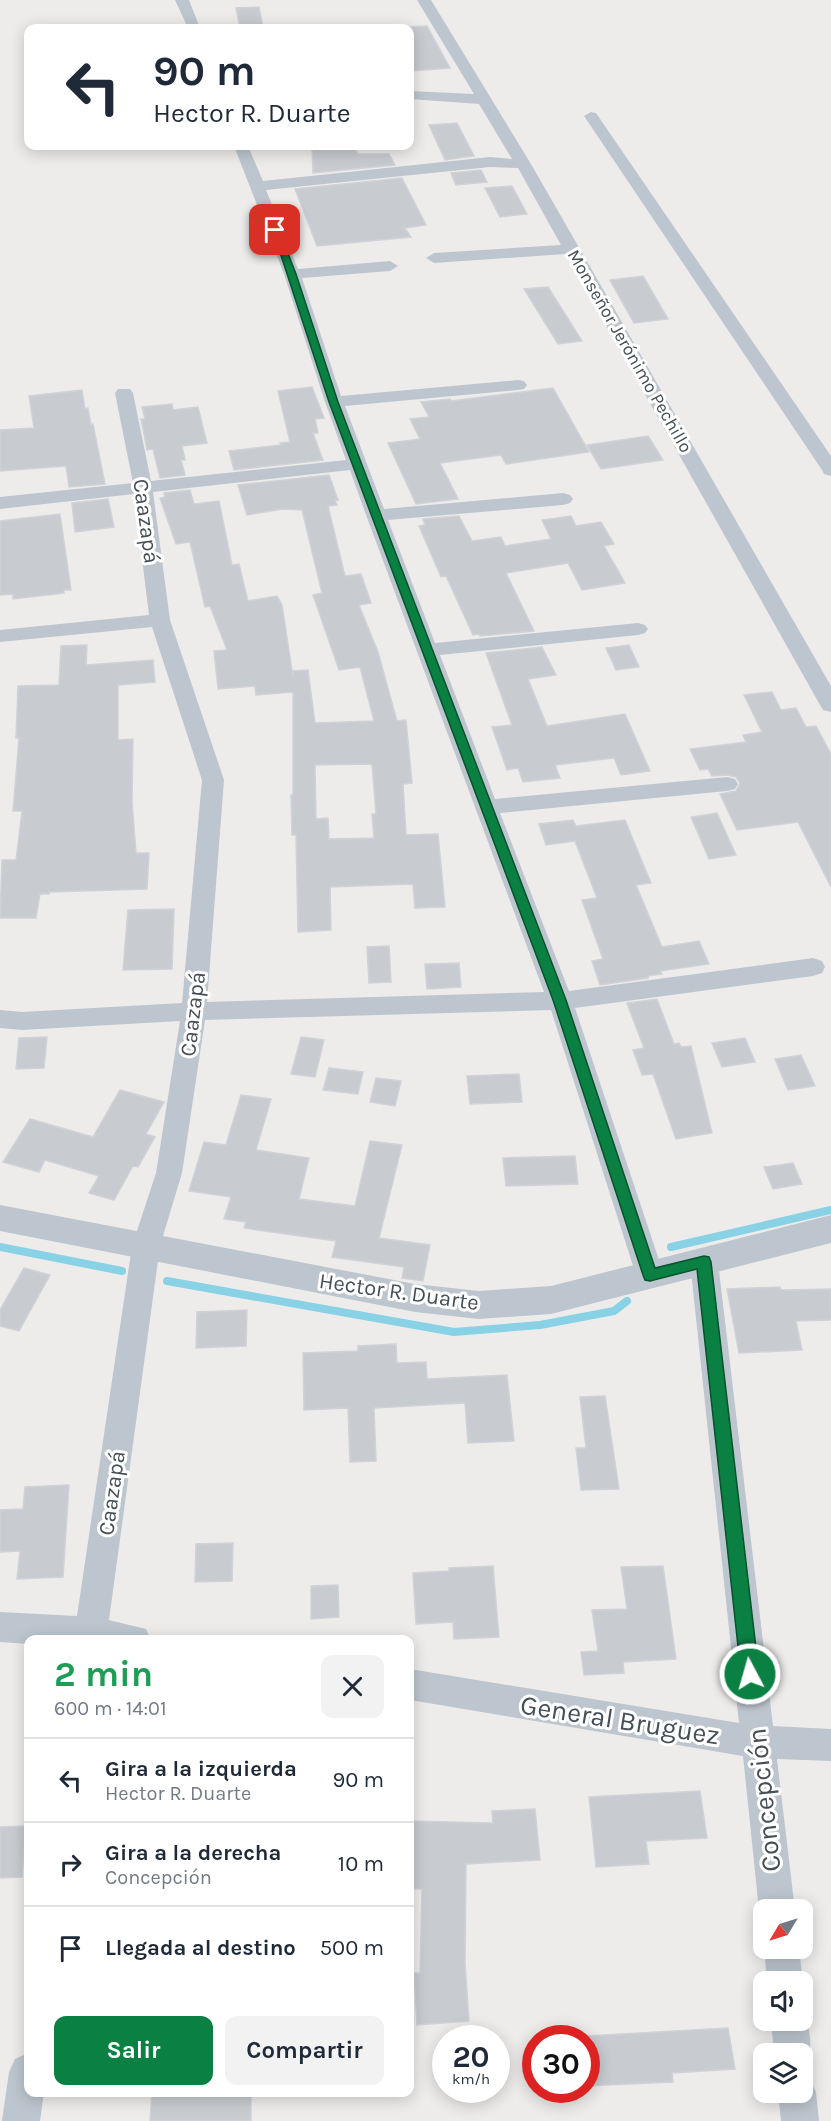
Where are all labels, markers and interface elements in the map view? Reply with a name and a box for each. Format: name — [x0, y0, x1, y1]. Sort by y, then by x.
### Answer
text: 90 m — [153, 46, 256, 96]
icon: left — [54, 48, 132, 126]
text: Hector R. Duarte — [153, 97, 351, 129]
pin — [249, 204, 300, 255]
icon: arrive — [258, 213, 291, 246]
street label: Monseñor Jerónimo Pechillo — [563, 246, 697, 456]
street label: Caazapá — [127, 477, 165, 565]
street label: Caazapá — [175, 970, 211, 1058]
street label: Hector R. Duarte — [317, 1268, 480, 1316]
street label: Caazapá — [93, 1449, 131, 1537]
position arrow — [718, 1642, 782, 1706]
text: 2 min — [54, 1653, 153, 1695]
button: close — [321, 1655, 384, 1718]
street label: General Bruguez — [518, 1688, 722, 1752]
text: 600 m · 14:01 — [54, 1697, 167, 1720]
street label: Concepción — [741, 1727, 787, 1873]
text: Gira a la izquierda — [105, 1756, 297, 1782]
icon: left — [54, 1764, 87, 1797]
text: 90 m — [332, 1767, 384, 1793]
text: Hector R. Duarte — [105, 1782, 251, 1805]
text: Gira a la derecha — [105, 1840, 281, 1866]
icon: right — [54, 1848, 87, 1881]
text: 10 m — [338, 1851, 384, 1877]
text: Concepción — [105, 1866, 212, 1889]
north arrow — [753, 1899, 813, 1959]
map controls — [753, 1899, 813, 2103]
icon: arrive — [54, 1932, 87, 1965]
text: Llegada al destino — [105, 1935, 296, 1961]
text: 500 m — [320, 1935, 384, 1961]
button: sound — [753, 1971, 813, 2031]
button: Salir — [54, 2016, 213, 2085]
button: Compartir — [225, 2016, 384, 2085]
speed limit sign: 30 — [522, 2025, 600, 2103]
text: 20 — [452, 2039, 490, 2075]
button: layers — [753, 2043, 813, 2103]
text: km/h — [452, 2070, 490, 2088]

